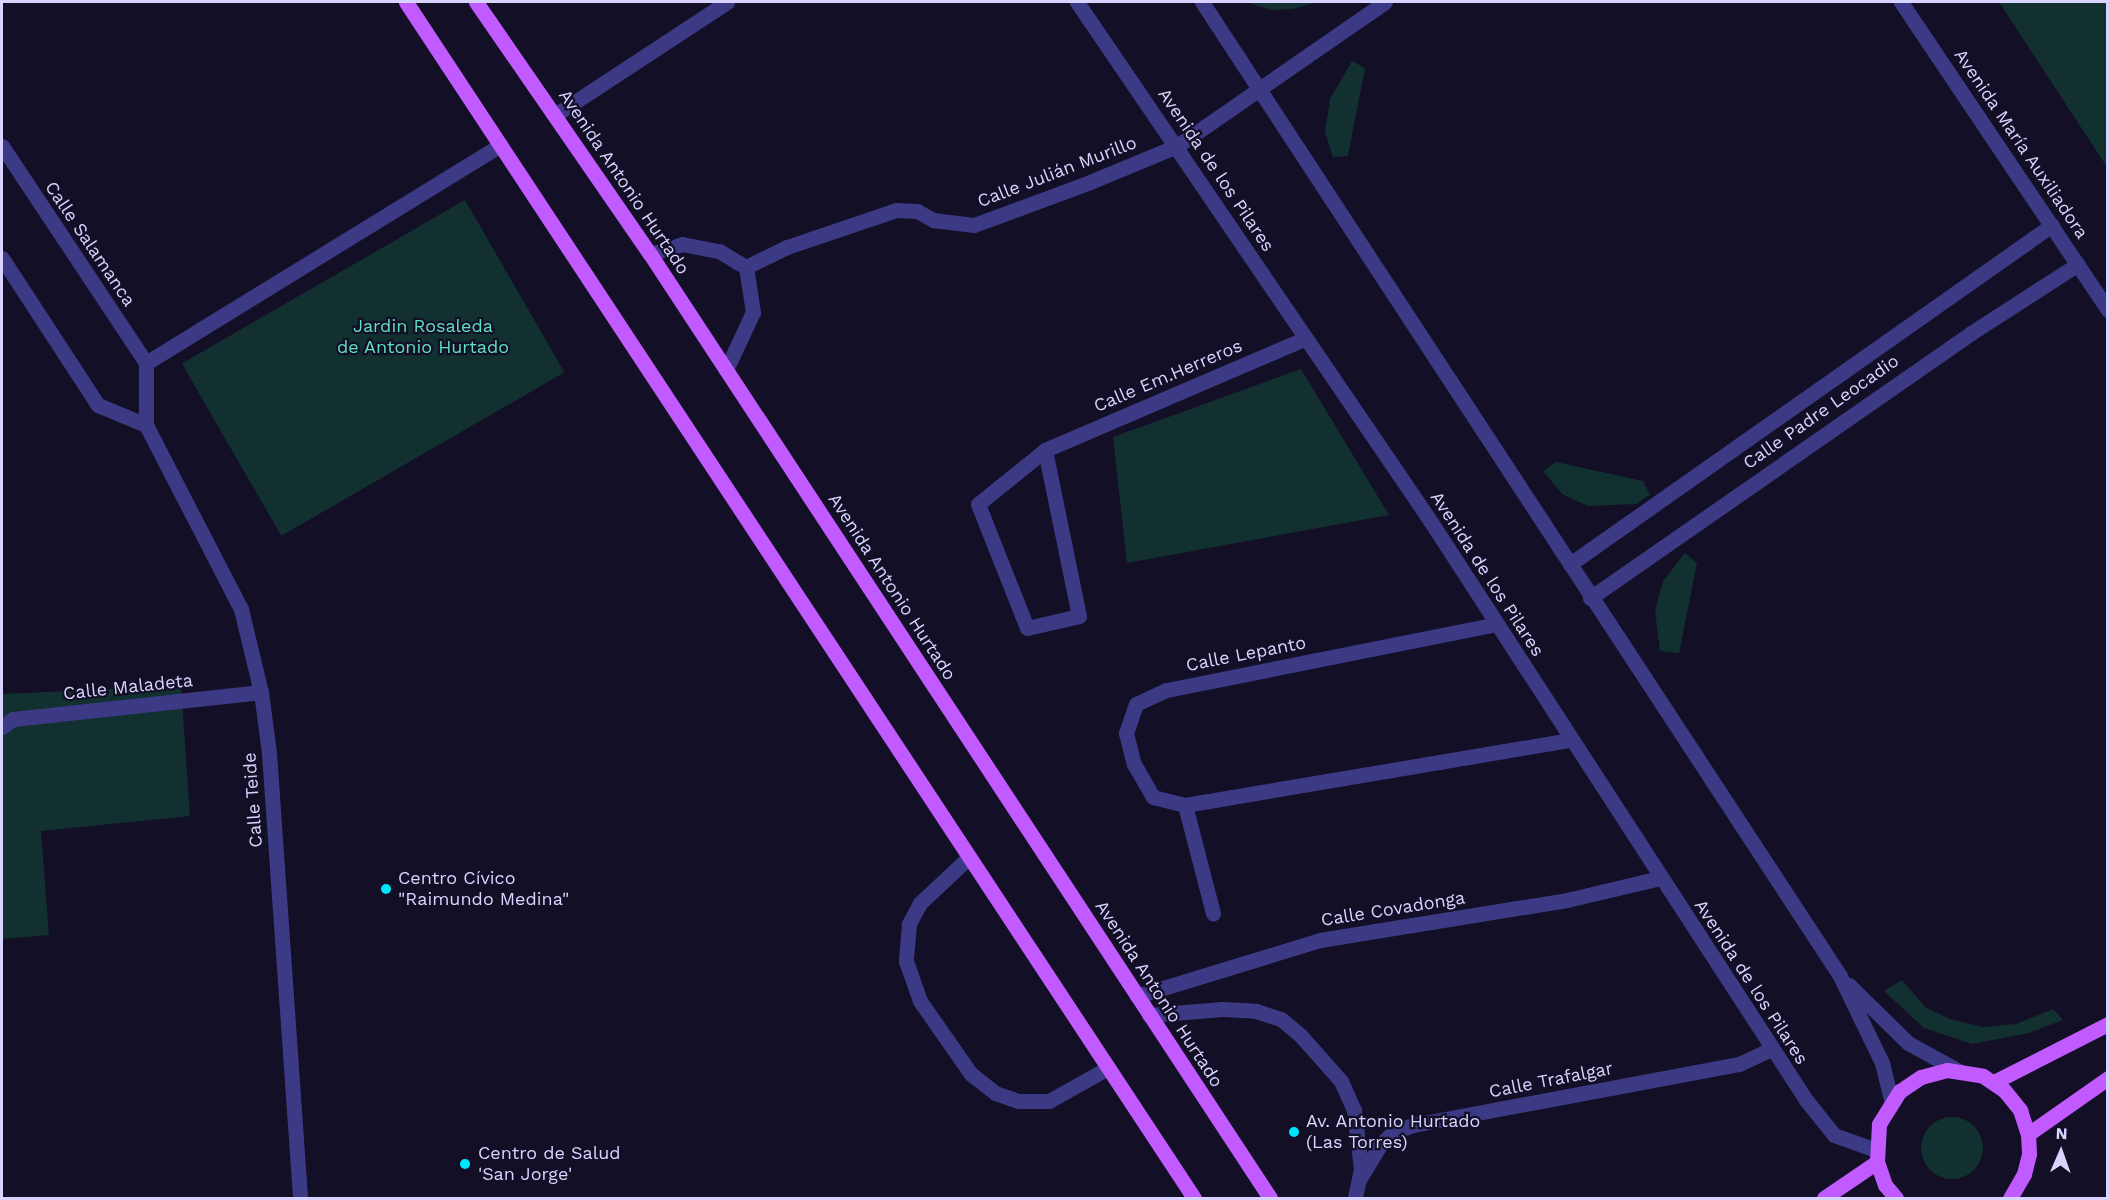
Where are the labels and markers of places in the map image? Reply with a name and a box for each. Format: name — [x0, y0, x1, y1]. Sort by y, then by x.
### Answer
place label: Centro Cívico "Raimundo Medina" — [398, 868, 569, 910]
marker: Centro Cívico "Raimundo Medina" — [379, 882, 393, 896]
place label: Av. Antonio Hurtado (Las Torres) — [1306, 1111, 1481, 1154]
marker: Av. Antonio Hurtado (Las Torres) — [1287, 1125, 1301, 1139]
place label: Centro de Salud 'San Jorge' — [478, 1143, 621, 1186]
marker: Centro de Salud 'San Jorge' — [456, 1155, 474, 1173]

